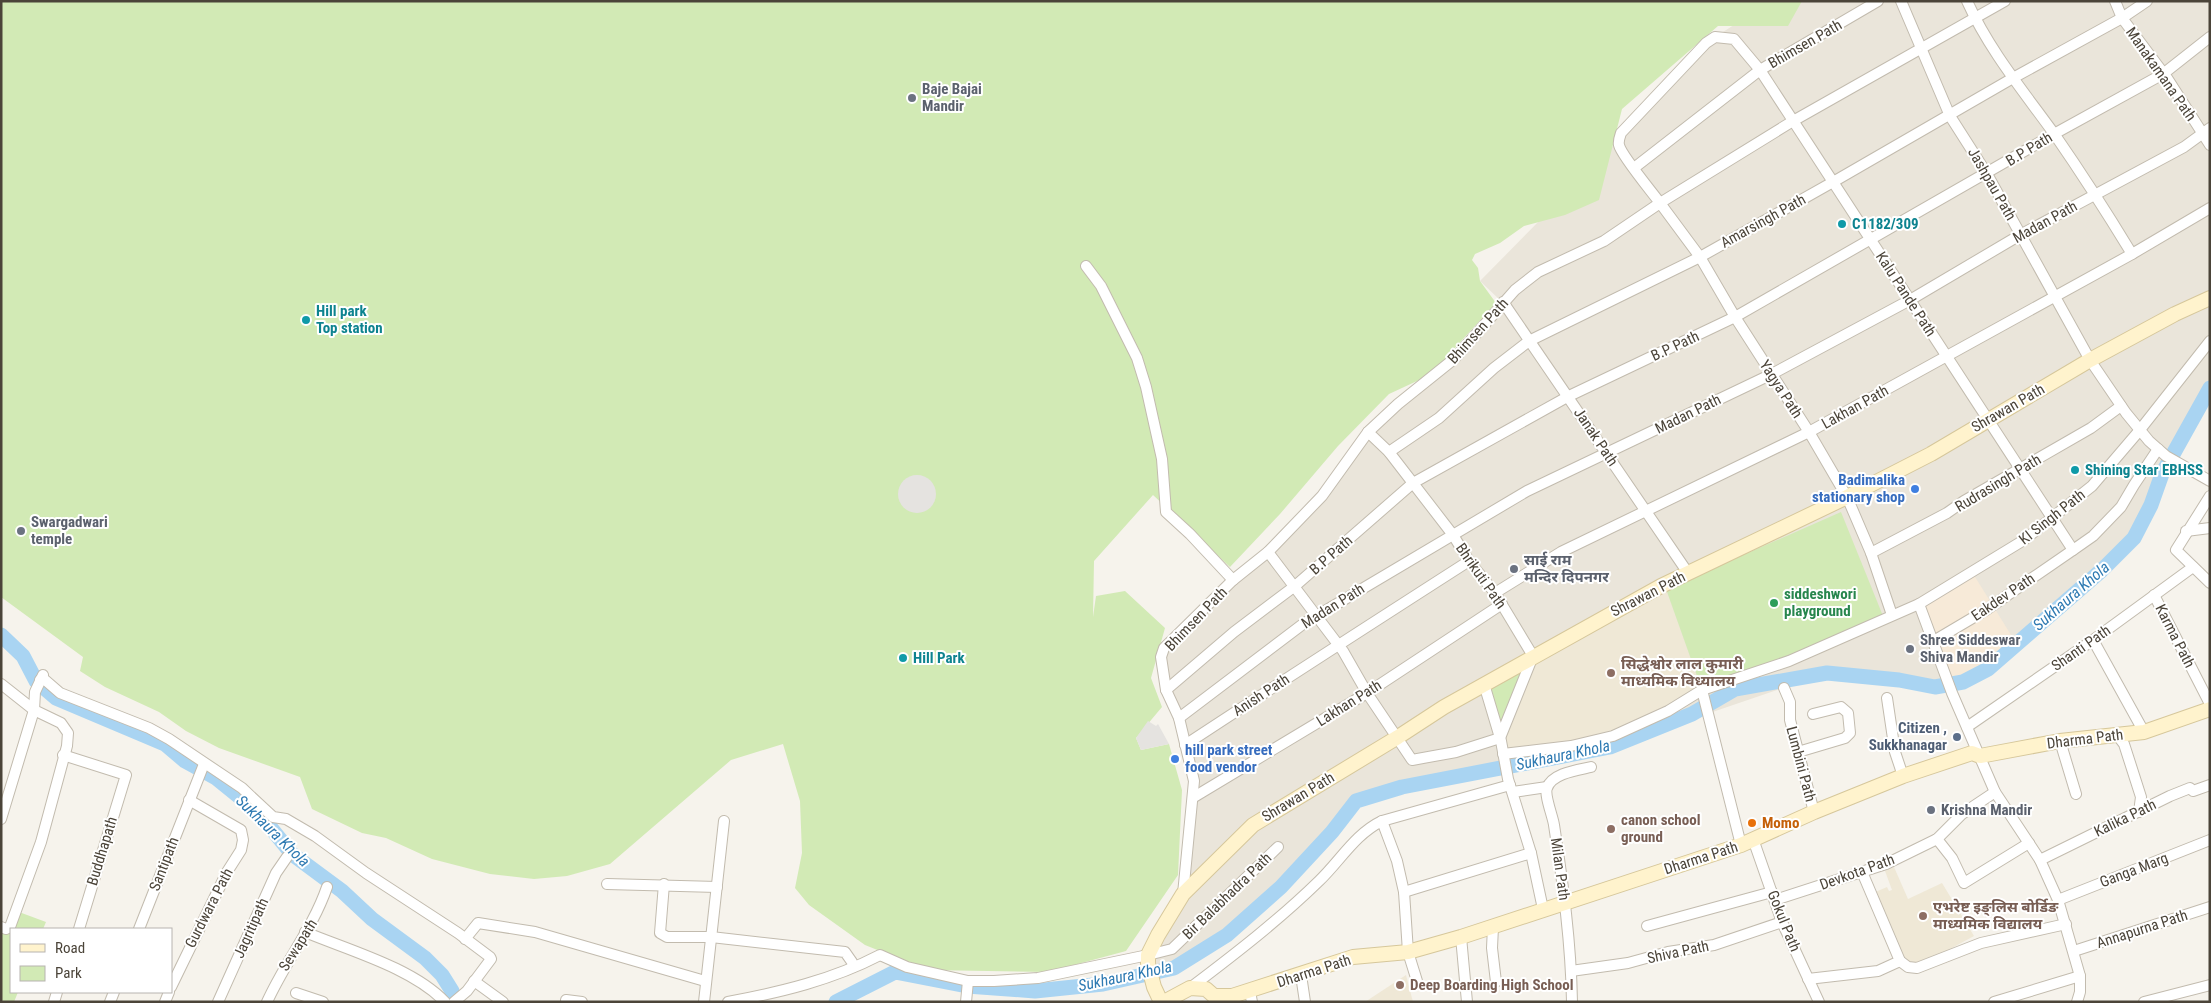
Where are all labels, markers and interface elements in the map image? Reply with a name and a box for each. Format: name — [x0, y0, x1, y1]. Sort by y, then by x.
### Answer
street label: Bhimsen Path — [1765, 16, 1845, 72]
street label: Manakamana Path — [2122, 24, 2200, 124]
place label: Baje Bajai Mandir — [922, 80, 982, 115]
marker: Baje Bajai Mandir — [906, 92, 918, 104]
street label: B.P Path — [2003, 128, 2055, 170]
street label: Jashpau Path — [1964, 144, 2020, 224]
street label: Amarsingh Path — [1717, 190, 1809, 252]
street label: Madan Path — [2010, 197, 2080, 247]
place label: C1182/309 — [1852, 215, 1919, 233]
marker: C1182/309 — [1836, 218, 1848, 230]
street label: Kalu Pande Path — [1872, 248, 1940, 340]
street label: Bhimsen Path — [1444, 295, 1512, 367]
place label: Hill park Top station — [316, 302, 383, 337]
marker: Hill park Top station — [300, 314, 312, 326]
street label: B.P Path — [1648, 327, 1702, 365]
street label: Yagya Path — [1756, 357, 1806, 421]
street label: Shrawan Path — [1968, 380, 2048, 436]
street label: Lakhan Path — [1819, 381, 1891, 433]
street label: Madan Path — [1652, 390, 1724, 438]
street label: Janak Path — [1570, 405, 1622, 469]
street label: Rudrasingh Path — [1952, 450, 2044, 516]
place label: Shining Star EBHSS — [2085, 461, 2203, 479]
marker: Shining Star EBHSS — [2069, 464, 2081, 476]
place label: Badimalika stationary shop — [1812, 471, 1905, 506]
marker: Badimalika stationary shop — [1909, 483, 1921, 495]
street label: KI Singh Path — [2015, 486, 2089, 548]
place label: Swargadwari temple — [31, 513, 108, 548]
marker: Swargadwari temple — [15, 525, 27, 537]
street label: B.P Path — [1306, 531, 1356, 579]
street label: Bhrikuti Path — [1452, 540, 1510, 612]
place label: साई राम मन्दिर दिपनगर — [1524, 551, 1609, 586]
water label: Sukhaura Khola — [2029, 558, 2113, 634]
marker: साई राम मन्दिर दिपनगर — [1508, 563, 1520, 575]
street label: Shrawan Path — [1608, 568, 1688, 620]
street label: Eakdev Path — [1968, 569, 2038, 625]
street label: Madan Path — [1298, 580, 1368, 632]
street label: Bhimsen Path — [1161, 583, 1231, 655]
place label: siddeshwori playground — [1784, 585, 1857, 620]
marker: siddeshwori playground — [1768, 597, 1780, 609]
street label: Karma Path — [2151, 601, 2199, 671]
street label: Shanti Path — [2048, 621, 2114, 675]
place label: Shree Siddeswar Shiva Mandir — [1920, 631, 2020, 666]
marker: Shree Siddeswar Shiva Mandir — [1904, 643, 1916, 655]
place label: Hill Park — [913, 649, 965, 667]
marker: Hill Park — [897, 652, 909, 664]
place label: सिद्धेश्वोर लाल कुमारी माध्यमिक विध्यालय — [1621, 655, 1744, 690]
marker: सिद्धेश्वोर लाल कुमारी माध्यमिक विध्यालय — [1605, 667, 1617, 679]
street label: Anish Path — [1229, 670, 1293, 720]
street label: Lakhan Path — [1313, 676, 1385, 730]
place label: Citizen , Sukkhanagar — [1869, 719, 1947, 754]
street label: Lumbini Path — [1782, 724, 1820, 804]
street label: Dharma Path — [2046, 725, 2124, 753]
marker: Citizen , Sukkhanagar — [1951, 731, 1963, 743]
water label: Sukhaura Khola — [1514, 736, 1612, 774]
place label: hill park street food vendor — [1185, 741, 1273, 776]
marker: hill park street food vendor — [1169, 753, 1181, 765]
street label: Shrawan Path — [1259, 768, 1337, 826]
water label: Sukhaura Khola — [232, 791, 314, 871]
street label: Kalika Path — [2091, 795, 2159, 841]
place label: Krishna Mandir — [1941, 801, 2032, 819]
marker: Krishna Mandir — [1925, 804, 1937, 816]
place label: canon school ground — [1621, 811, 1700, 846]
street label: Buddhapath — [83, 814, 121, 888]
place label: Momo — [1762, 814, 1799, 832]
marker: Momo — [1746, 817, 1758, 829]
marker: canon school ground — [1605, 823, 1617, 835]
street label: Santipath — [145, 834, 183, 894]
street label: Milan Path — [1547, 836, 1573, 902]
street label: Dharma Path — [1662, 838, 1740, 878]
street label: Bir Balabhadra Path — [1179, 849, 1275, 943]
street label: Ganga Marg — [2097, 849, 2171, 891]
street label: Devkota Path — [1817, 850, 1897, 894]
street label: Gurdwara Path — [181, 865, 237, 951]
street label: Gokul Path — [1764, 888, 1804, 954]
street label: Jagritipath — [230, 895, 272, 961]
place label: एभरेष्ट इङ्लिस बोर्डिङ माध्यमिक विद्यालय — [1933, 898, 2059, 933]
street label: Annapurna Path — [2094, 906, 2190, 952]
marker: एभरेष्ट इङ्लिस बोर्डिङ माध्यमिक विद्यालय — [1917, 910, 1929, 922]
street label: Sewapath — [275, 916, 321, 974]
legend — [10, 928, 172, 993]
street label: Shiva Path — [1646, 937, 1710, 967]
text: Road — [55, 939, 85, 957]
street label: Dharma Path — [1275, 951, 1353, 991]
water label: Sukhaura Khola — [1076, 957, 1174, 995]
text: Park — [55, 964, 82, 982]
place label: Deep Boarding High School — [1410, 976, 1574, 994]
marker: Deep Boarding High School — [1394, 979, 1406, 991]

